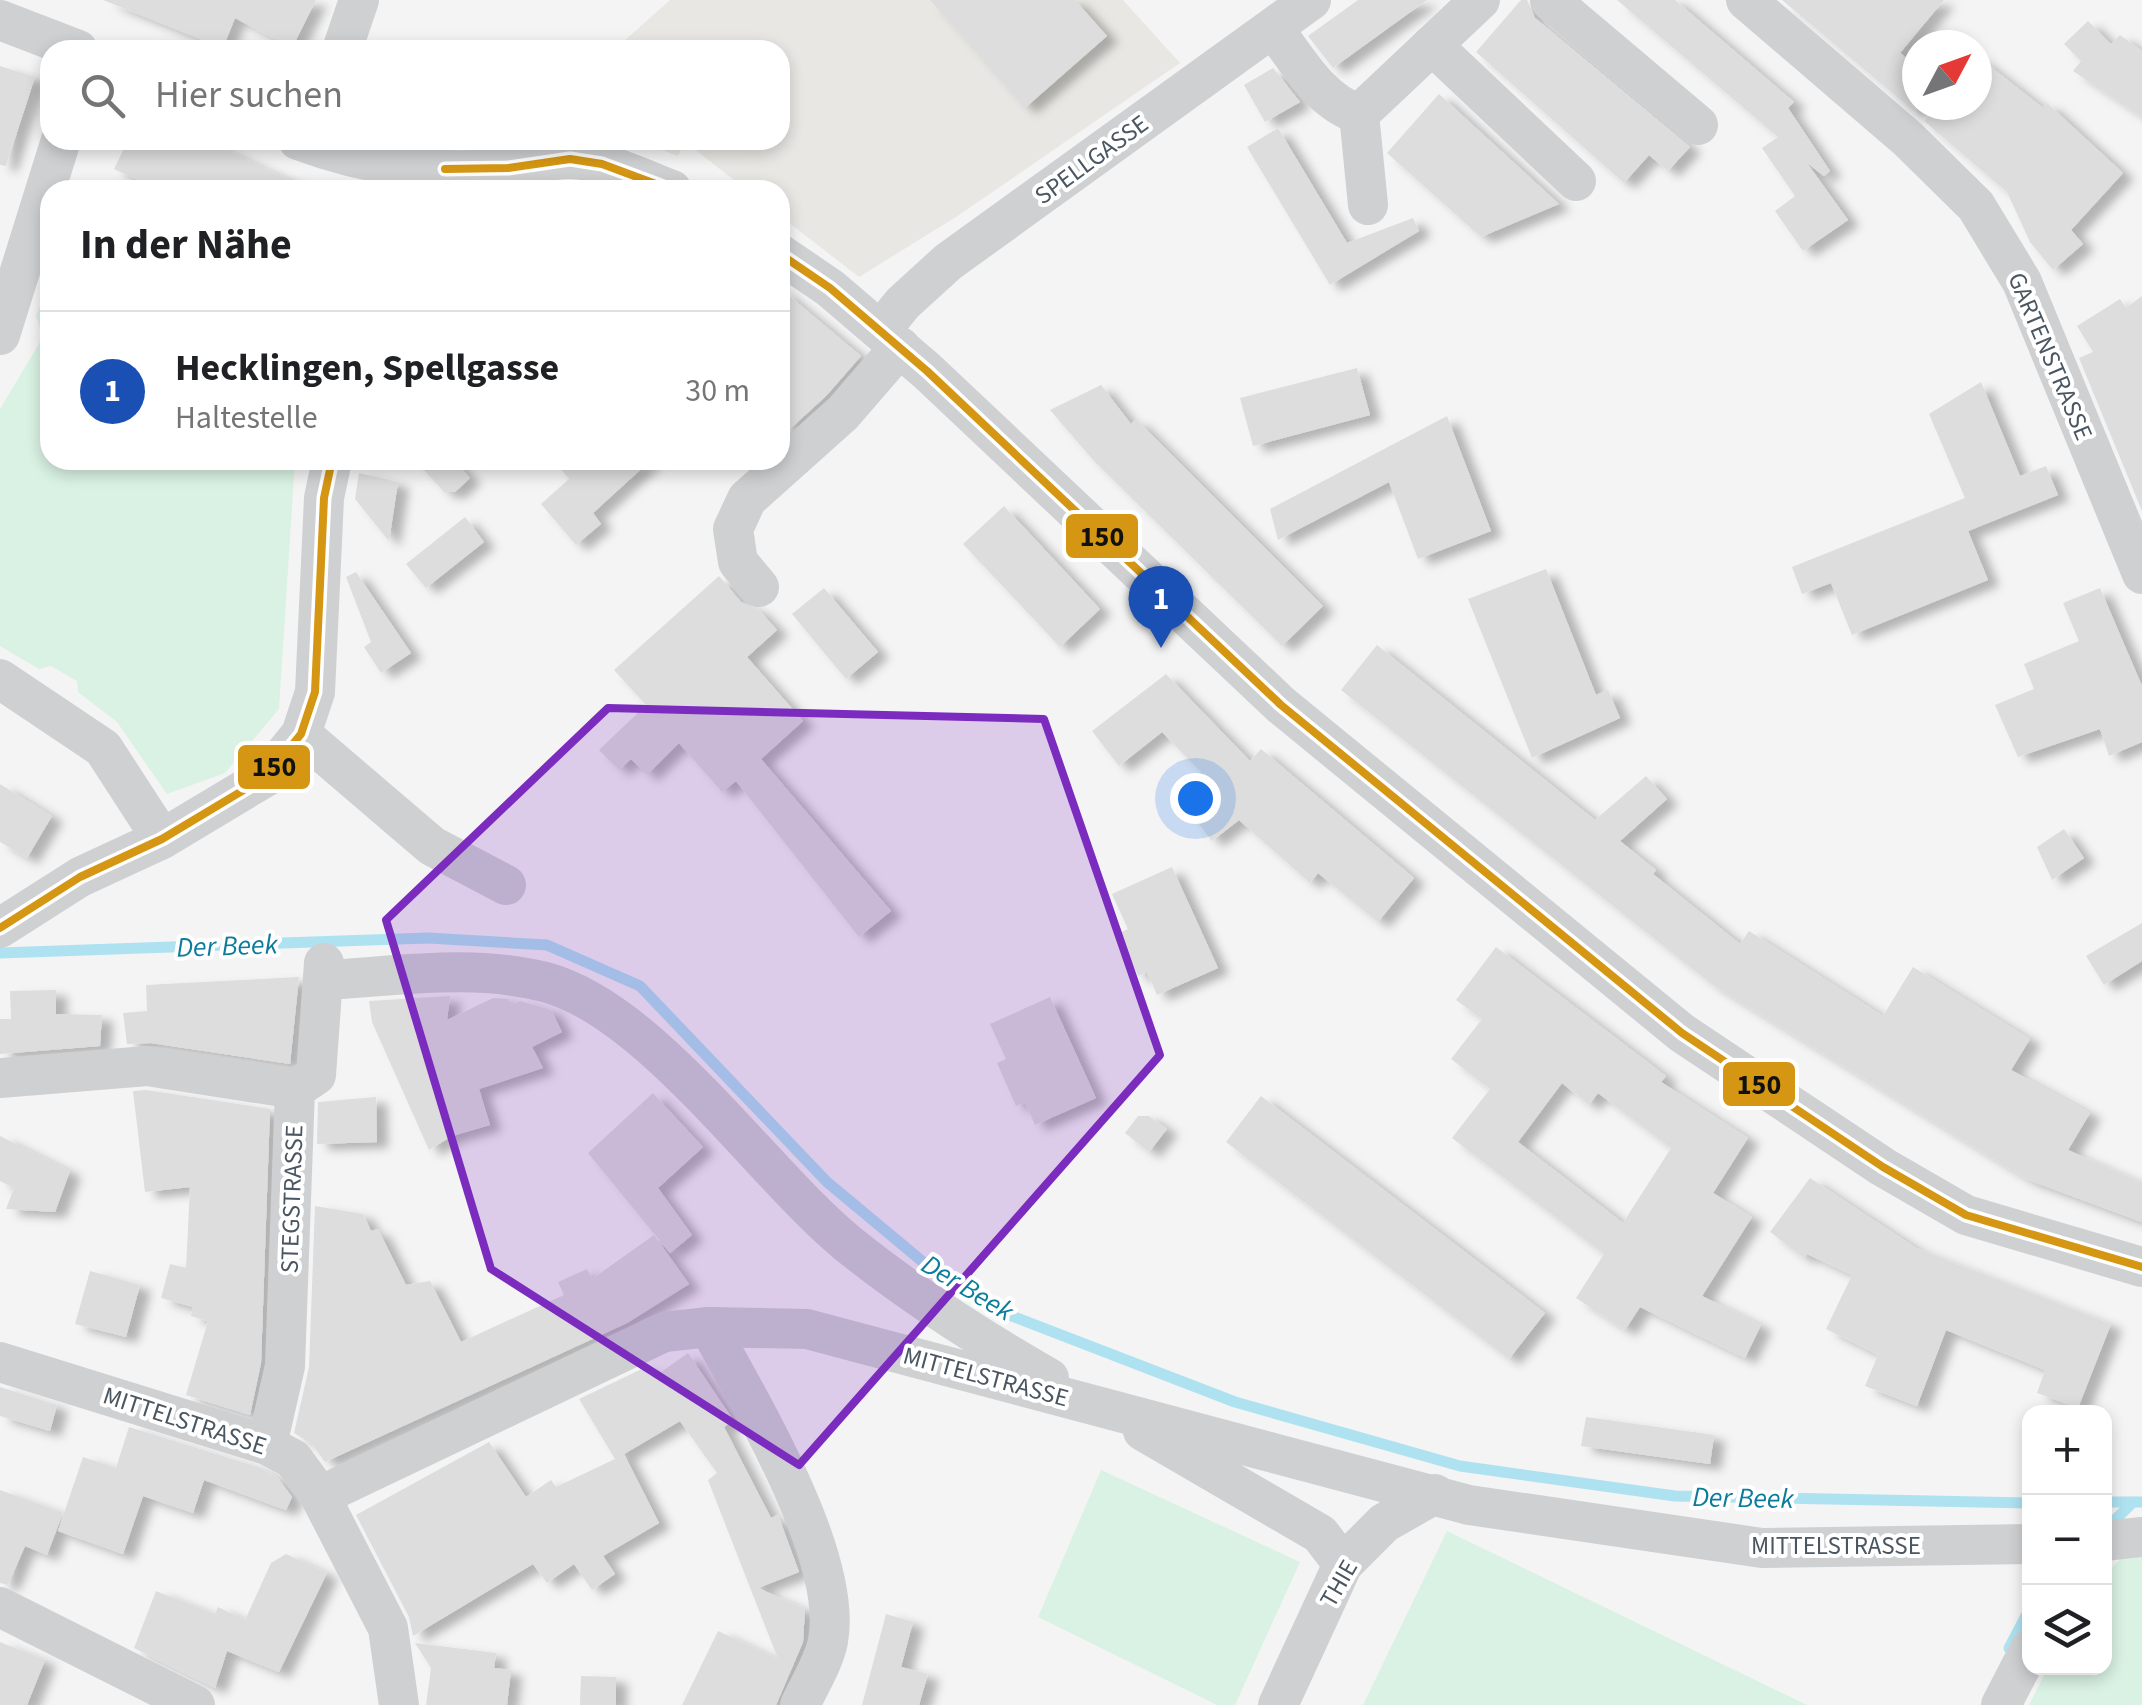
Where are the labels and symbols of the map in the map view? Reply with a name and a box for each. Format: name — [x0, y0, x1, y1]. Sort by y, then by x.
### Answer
north arrow — [1902, 30, 1992, 120]
street label: SPELLGASSE — [1027, 106, 1156, 213]
street label: GARTENSTRASSE — [1999, 267, 2102, 446]
line badge: 150 — [1064, 512, 1140, 560]
text: 150 — [1080, 517, 1124, 557]
pin: 1 — [1128, 566, 1194, 648]
line badge: 150 — [236, 743, 312, 791]
text: 150 — [252, 747, 296, 787]
your location — [1170, 773, 1221, 824]
water label: Der Beek — [176, 924, 279, 968]
line badge: 150 — [1721, 1060, 1797, 1108]
text: 150 — [1737, 1065, 1781, 1105]
street label: STEGSTRASSE — [271, 1124, 313, 1274]
water label: Der Beek — [914, 1245, 1022, 1331]
street label: MITTELSTRASSE — [899, 1338, 1072, 1416]
street label: MITTELSTRASSE — [98, 1378, 271, 1464]
water label: Der Beek — [1692, 1477, 1795, 1519]
street label: MITTELSTRASSE — [1751, 1528, 1921, 1564]
street label: THIE — [1311, 1553, 1367, 1614]

